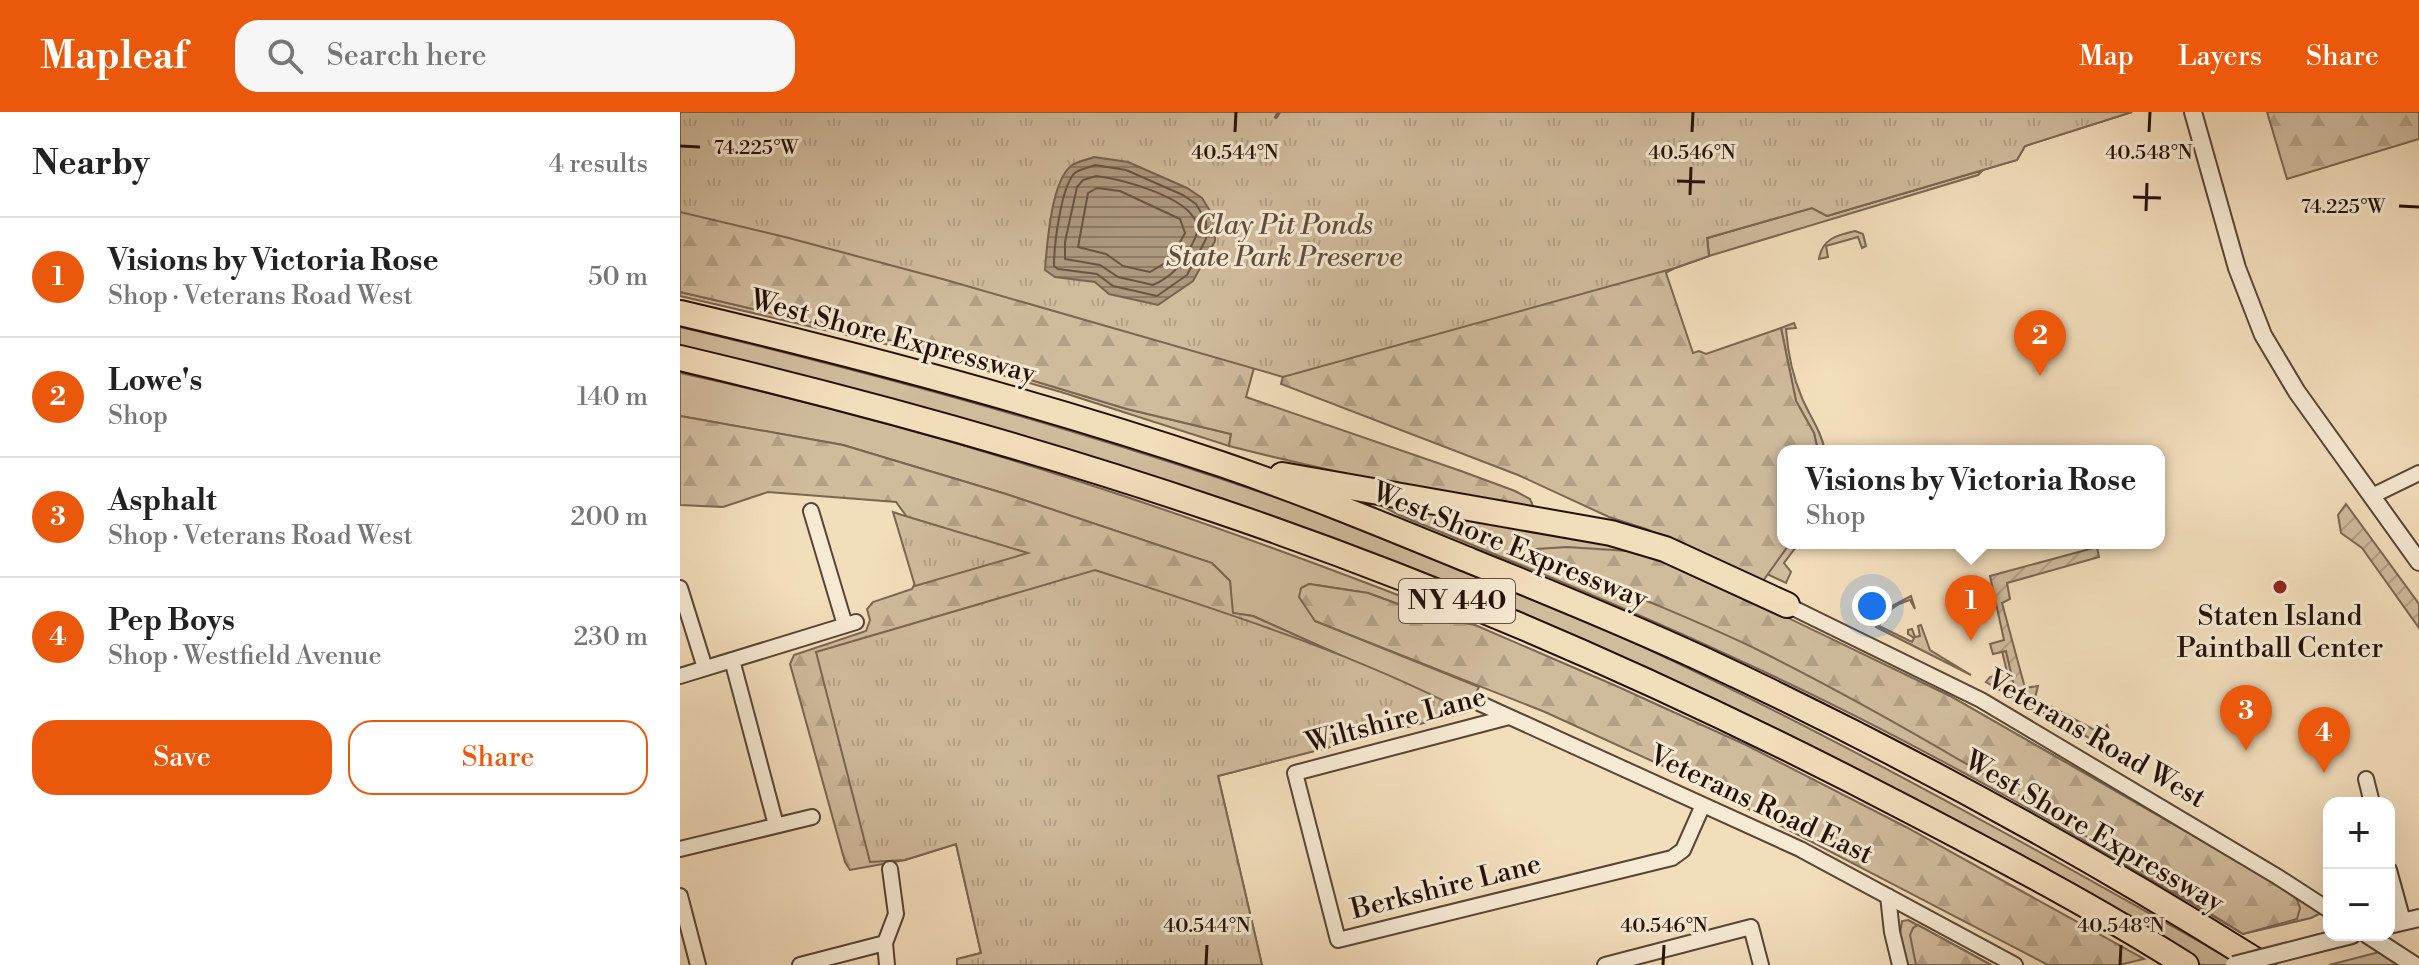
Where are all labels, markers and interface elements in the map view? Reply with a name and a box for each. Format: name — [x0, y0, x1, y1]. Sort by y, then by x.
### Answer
search box — [235, 20, 795, 92]
text: Mapleaf — [40, 33, 187, 80]
icon: search — [263, 34, 307, 78]
text: Search here — [327, 37, 487, 75]
text: Map — [2079, 39, 2134, 74]
text: Layers — [2178, 39, 2262, 74]
text: Share — [2306, 39, 2379, 74]
text: 74.225°W — [714, 136, 799, 161]
text: 40.544°N — [1191, 141, 1279, 166]
text: 40.546°N — [1648, 141, 1736, 166]
text: 40.548°N — [2105, 141, 2193, 166]
text: Nearby — [32, 143, 150, 185]
text: 4 results — [549, 148, 648, 180]
text: 74.225°W — [2301, 195, 2386, 220]
park label: Clay Pit Ponds State Park Preserve — [1166, 208, 1402, 275]
text: Visions by Victoria Rose — [108, 242, 439, 280]
text: 1 — [52, 261, 64, 293]
text: 50 m — [588, 261, 648, 293]
text: Shop · Veterans Road West — [108, 280, 413, 312]
street label: West Shore Expressway — [746, 282, 1040, 392]
pin: 2 — [2014, 310, 2066, 376]
text: Lowe's — [108, 362, 202, 400]
text: 2 — [50, 381, 66, 413]
text: 140 m — [577, 381, 648, 413]
text: Shop — [108, 400, 168, 432]
popup — [1777, 445, 2165, 549]
text: Visions by Victoria Rose — [1806, 462, 2136, 500]
street label: West Shore Expressway — [1366, 474, 1653, 617]
text: Asphalt — [108, 482, 217, 520]
text: Shop — [1806, 500, 1866, 532]
text: 3 — [50, 501, 66, 533]
text: 200 m — [571, 501, 648, 533]
text: Shop · Veterans Road West — [108, 520, 413, 552]
pin: 1 — [1945, 575, 1997, 641]
marker: Staten Island Paintball Center — [2271, 578, 2289, 596]
road number: NY 440 — [1399, 579, 1515, 623]
your location — [1852, 586, 1892, 626]
place label: Staten Island Paintball Center — [2177, 599, 2383, 666]
text: Pep Boys — [108, 602, 235, 640]
text: 4 — [49, 621, 67, 653]
text: 230 m — [573, 621, 648, 653]
text: Shop · Westfield Avenue — [108, 640, 382, 672]
street label: Veterans Road West — [1979, 662, 2212, 816]
street label: Wiltshire Lane — [1301, 679, 1490, 761]
pin: 3 — [2220, 685, 2272, 751]
pin: 4 — [2298, 707, 2350, 773]
button: Save — [32, 720, 332, 795]
button: Share — [348, 720, 648, 795]
street label: Veterans Road East — [1643, 737, 1879, 872]
street label: West Shore Expressway — [1957, 743, 2230, 921]
map controls — [2323, 797, 2395, 941]
button: + — [2323, 797, 2395, 869]
street label: Berkshire Lane — [1346, 846, 1545, 928]
button: − — [2323, 869, 2395, 941]
text: 40.544°N — [1163, 914, 1251, 939]
text: 40.546°N — [1620, 914, 1708, 939]
text: 40.548°N — [2077, 914, 2165, 939]

